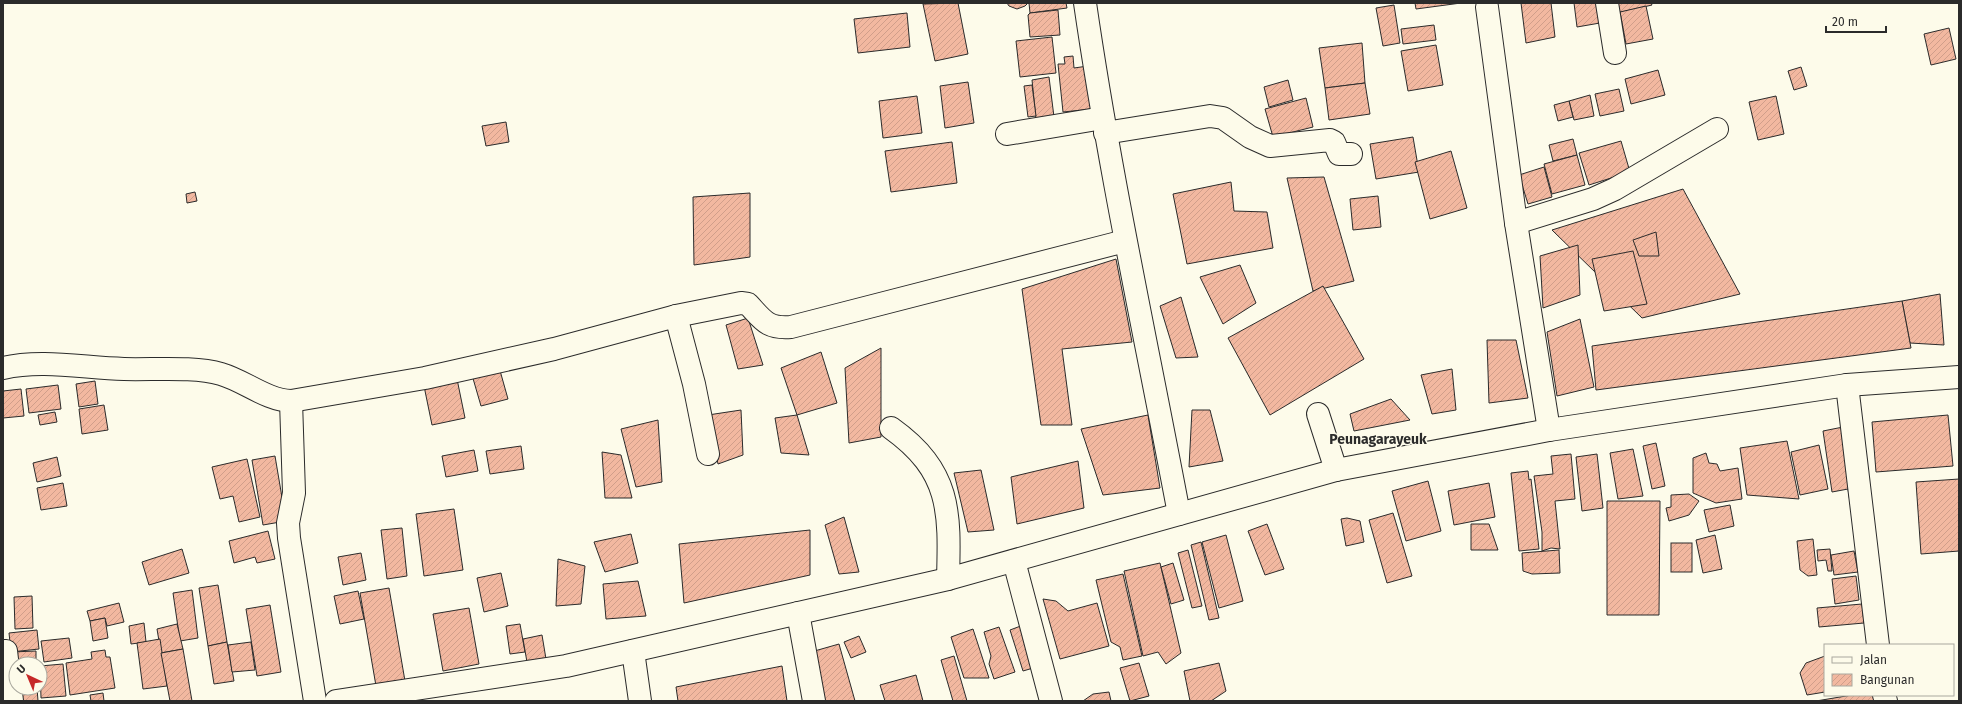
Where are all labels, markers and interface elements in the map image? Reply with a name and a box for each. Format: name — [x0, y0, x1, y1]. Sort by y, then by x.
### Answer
scale bar — [1826, 8, 1886, 34]
text: 20 m — [1832, 15, 1858, 29]
district label: Peunagarayeuk — [1329, 431, 1427, 448]
legend — [1824, 644, 1954, 696]
text: Jalan — [1860, 653, 1887, 667]
north arrow — [8, 656, 48, 696]
text: U — [14, 662, 28, 676]
text: Bangunan — [1860, 673, 1915, 687]

